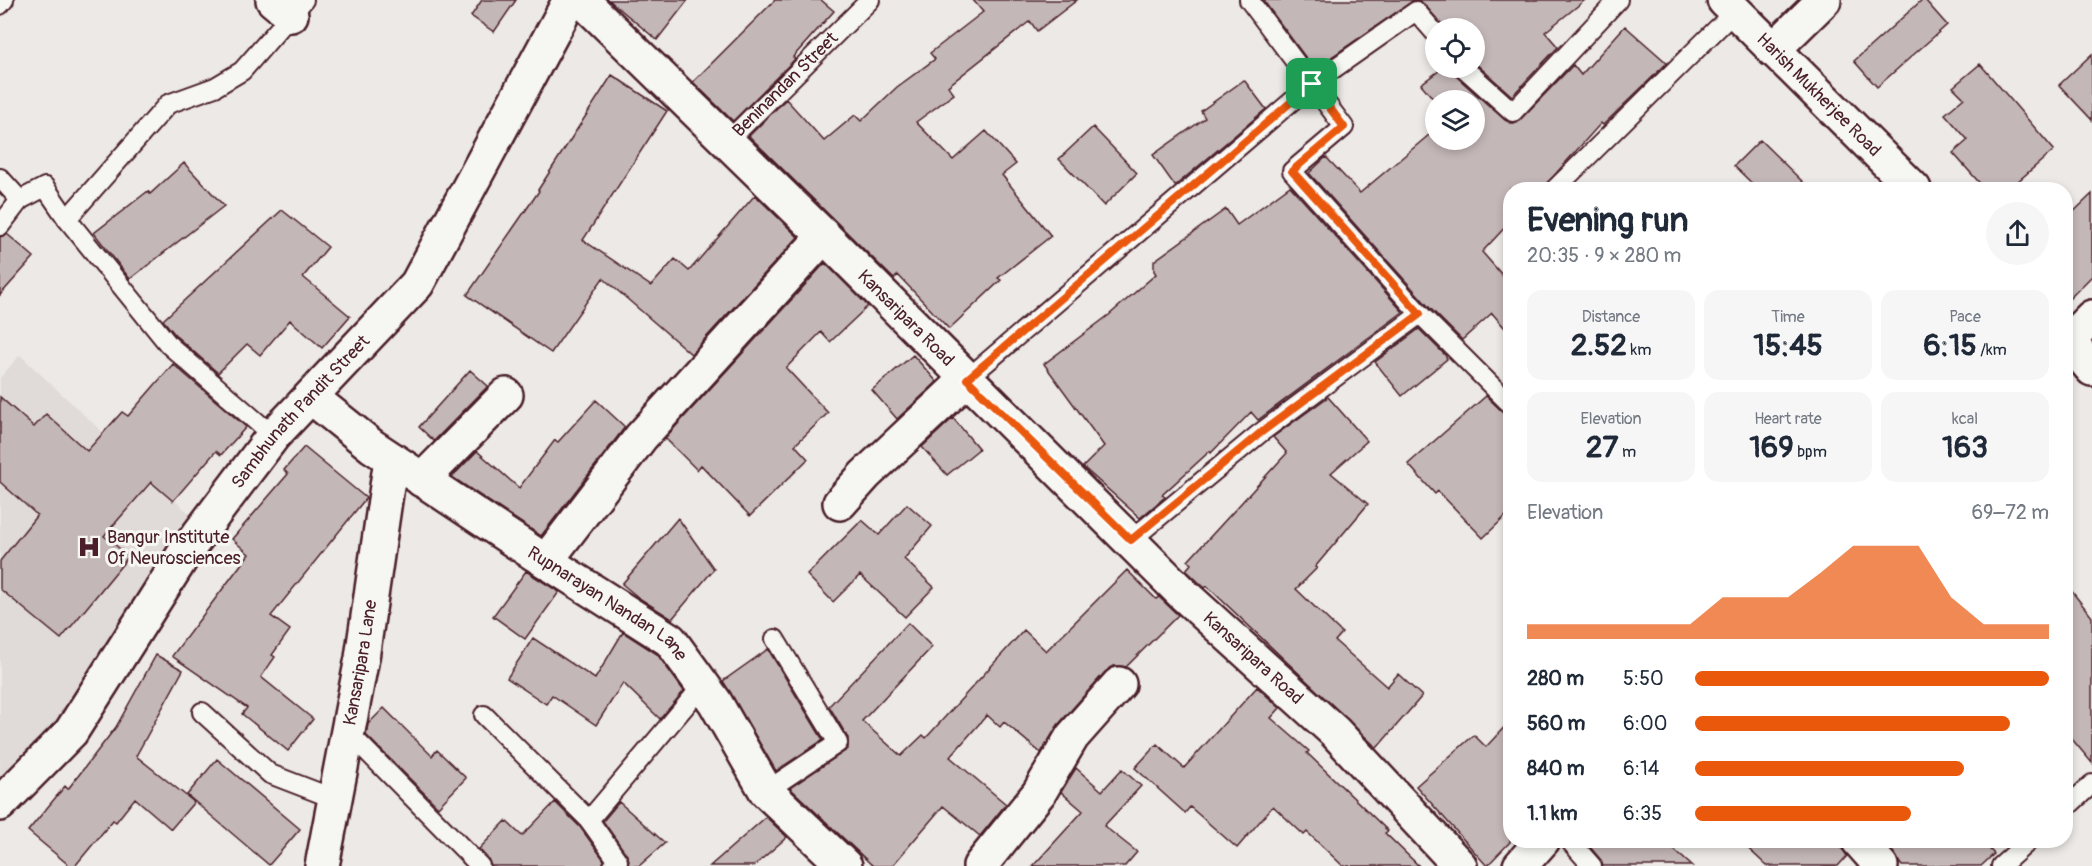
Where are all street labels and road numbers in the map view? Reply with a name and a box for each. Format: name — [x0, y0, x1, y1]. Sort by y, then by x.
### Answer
street label: Beninandan Street — [728, 27, 844, 142]
street label: Harish Mukherjee Road — [1752, 28, 1886, 162]
street label: Kansaripara Road — [853, 265, 959, 371]
street label: Sambhunath Pandit Street — [226, 330, 375, 493]
street label: Rupnarayan Nandan Lane — [523, 542, 692, 666]
street label: Kansaripara Lane — [338, 598, 382, 727]
street label: Kansaripara Road — [1198, 607, 1308, 710]

